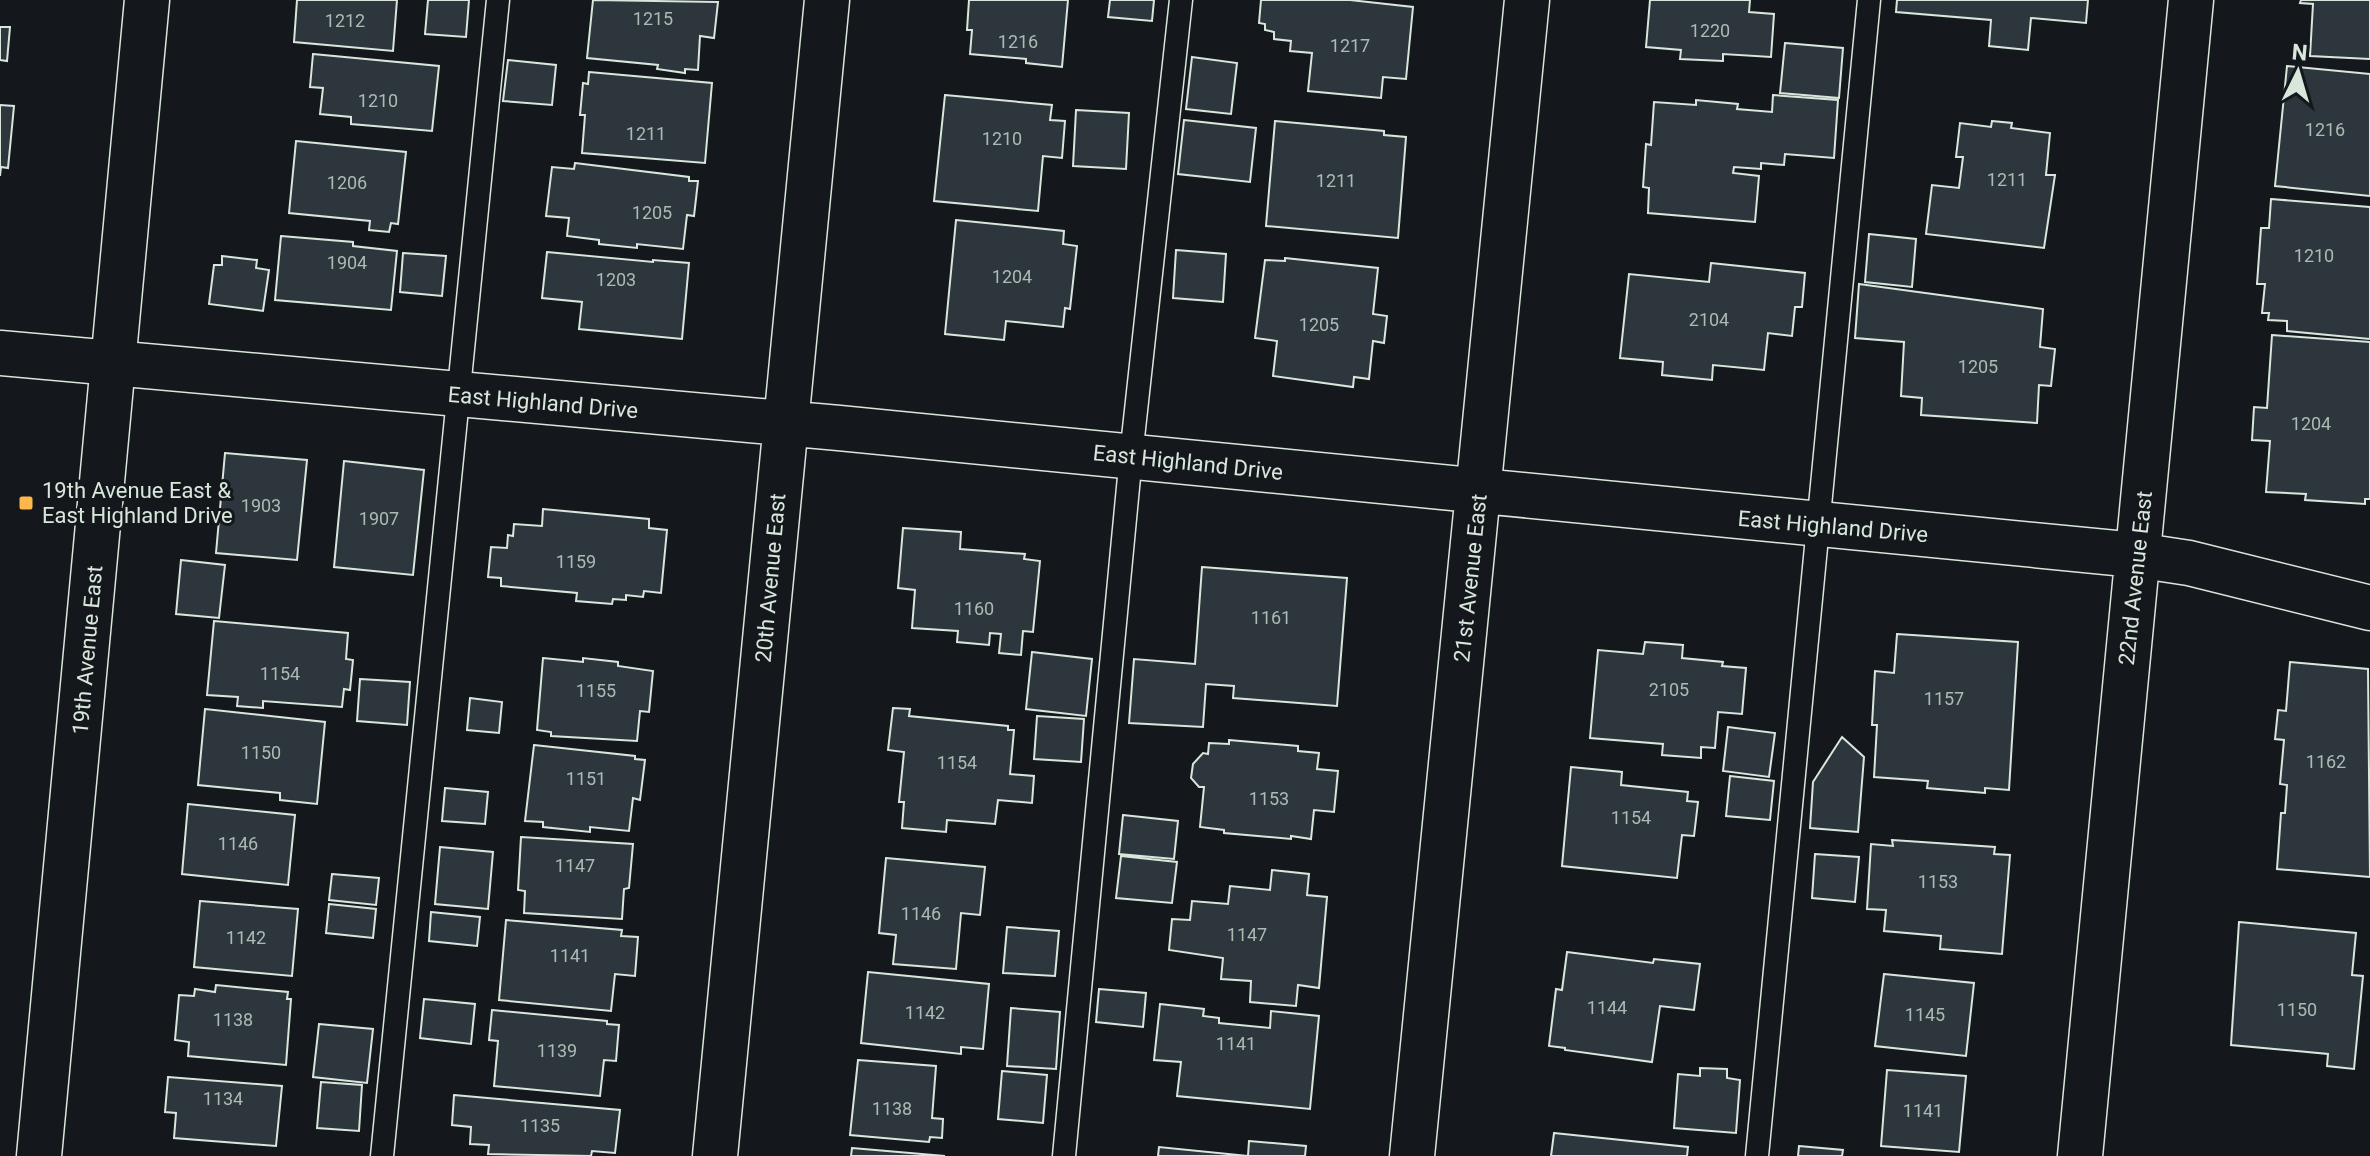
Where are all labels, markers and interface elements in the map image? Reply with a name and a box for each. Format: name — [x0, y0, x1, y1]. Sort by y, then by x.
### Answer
house number: 1215 — [633, 8, 673, 29]
house number: 1212 — [325, 10, 365, 31]
house number: 1220 — [1690, 20, 1730, 41]
house number: 1216 — [998, 31, 1038, 52]
north arrow — [2258, 32, 2338, 112]
house number: 1217 — [1330, 35, 1370, 56]
text: N — [2291, 39, 2309, 66]
house number: 1210 — [358, 90, 398, 111]
house number: 1216 — [2305, 119, 2345, 140]
house number: 1211 — [626, 123, 666, 144]
house number: 1210 — [982, 128, 1022, 149]
house number: 1211 — [1987, 169, 2027, 190]
house number: 1211 — [1316, 170, 1356, 191]
house number: 1206 — [327, 172, 367, 193]
house number: 1205 — [632, 202, 672, 223]
house number: 1210 — [2294, 245, 2334, 266]
house number: 1904 — [327, 252, 367, 273]
house number: 1204 — [992, 266, 1032, 287]
house number: 1203 — [596, 269, 636, 290]
house number: 2104 — [1689, 309, 1729, 330]
house number: 1205 — [1299, 314, 1339, 335]
house number: 1205 — [1958, 356, 1998, 377]
street label: East Highland Drive — [447, 382, 639, 423]
house number: 1204 — [2291, 413, 2331, 434]
street label: East Highland Drive — [1092, 440, 1284, 485]
place label: 19th Avenue East & East Highland Drive — [42, 478, 233, 528]
street label: 22nd Avenue East — [2114, 490, 2157, 666]
street label: 20th Avenue East — [751, 492, 790, 664]
street label: 21st Avenue East — [1449, 493, 1492, 663]
marker: 19th Avenue East & East Highland Drive — [17, 494, 35, 512]
house number: 1903 — [241, 495, 281, 516]
street label: East Highland Drive — [1737, 506, 1929, 547]
house number: 1907 — [359, 508, 399, 529]
house number: 1159 — [556, 551, 596, 572]
street label: 19th Avenue East — [68, 564, 107, 736]
house number: 1160 — [954, 598, 994, 619]
house number: 1161 — [1251, 607, 1291, 628]
house number: 1154 — [260, 663, 300, 684]
house number: 2105 — [1649, 679, 1689, 700]
house number: 1155 — [576, 680, 616, 701]
house number: 1157 — [1924, 688, 1964, 709]
house number: 1150 — [241, 742, 281, 763]
house number: 1162 — [2306, 751, 2346, 772]
house number: 1154 — [937, 752, 977, 773]
house number: 1151 — [566, 768, 606, 789]
house number: 1153 — [1249, 788, 1289, 809]
house number: 1154 — [1611, 807, 1651, 828]
house number: 1146 — [218, 833, 258, 854]
house number: 1147 — [555, 855, 595, 876]
house number: 1153 — [1918, 871, 1958, 892]
house number: 1146 — [901, 903, 941, 924]
house number: 1147 — [1227, 924, 1267, 945]
house number: 1142 — [226, 927, 266, 948]
house number: 1141 — [550, 945, 590, 966]
house number: 1144 — [1587, 997, 1627, 1018]
house number: 1150 — [2277, 999, 2317, 1020]
house number: 1142 — [905, 1002, 945, 1023]
house number: 1145 — [1905, 1004, 1945, 1025]
house number: 1138 — [213, 1009, 253, 1030]
house number: 1141 — [1216, 1033, 1256, 1054]
house number: 1139 — [537, 1040, 577, 1061]
house number: 1134 — [203, 1088, 243, 1109]
house number: 1138 — [872, 1098, 912, 1119]
house number: 1141 — [1903, 1100, 1943, 1121]
house number: 1135 — [520, 1115, 560, 1136]

